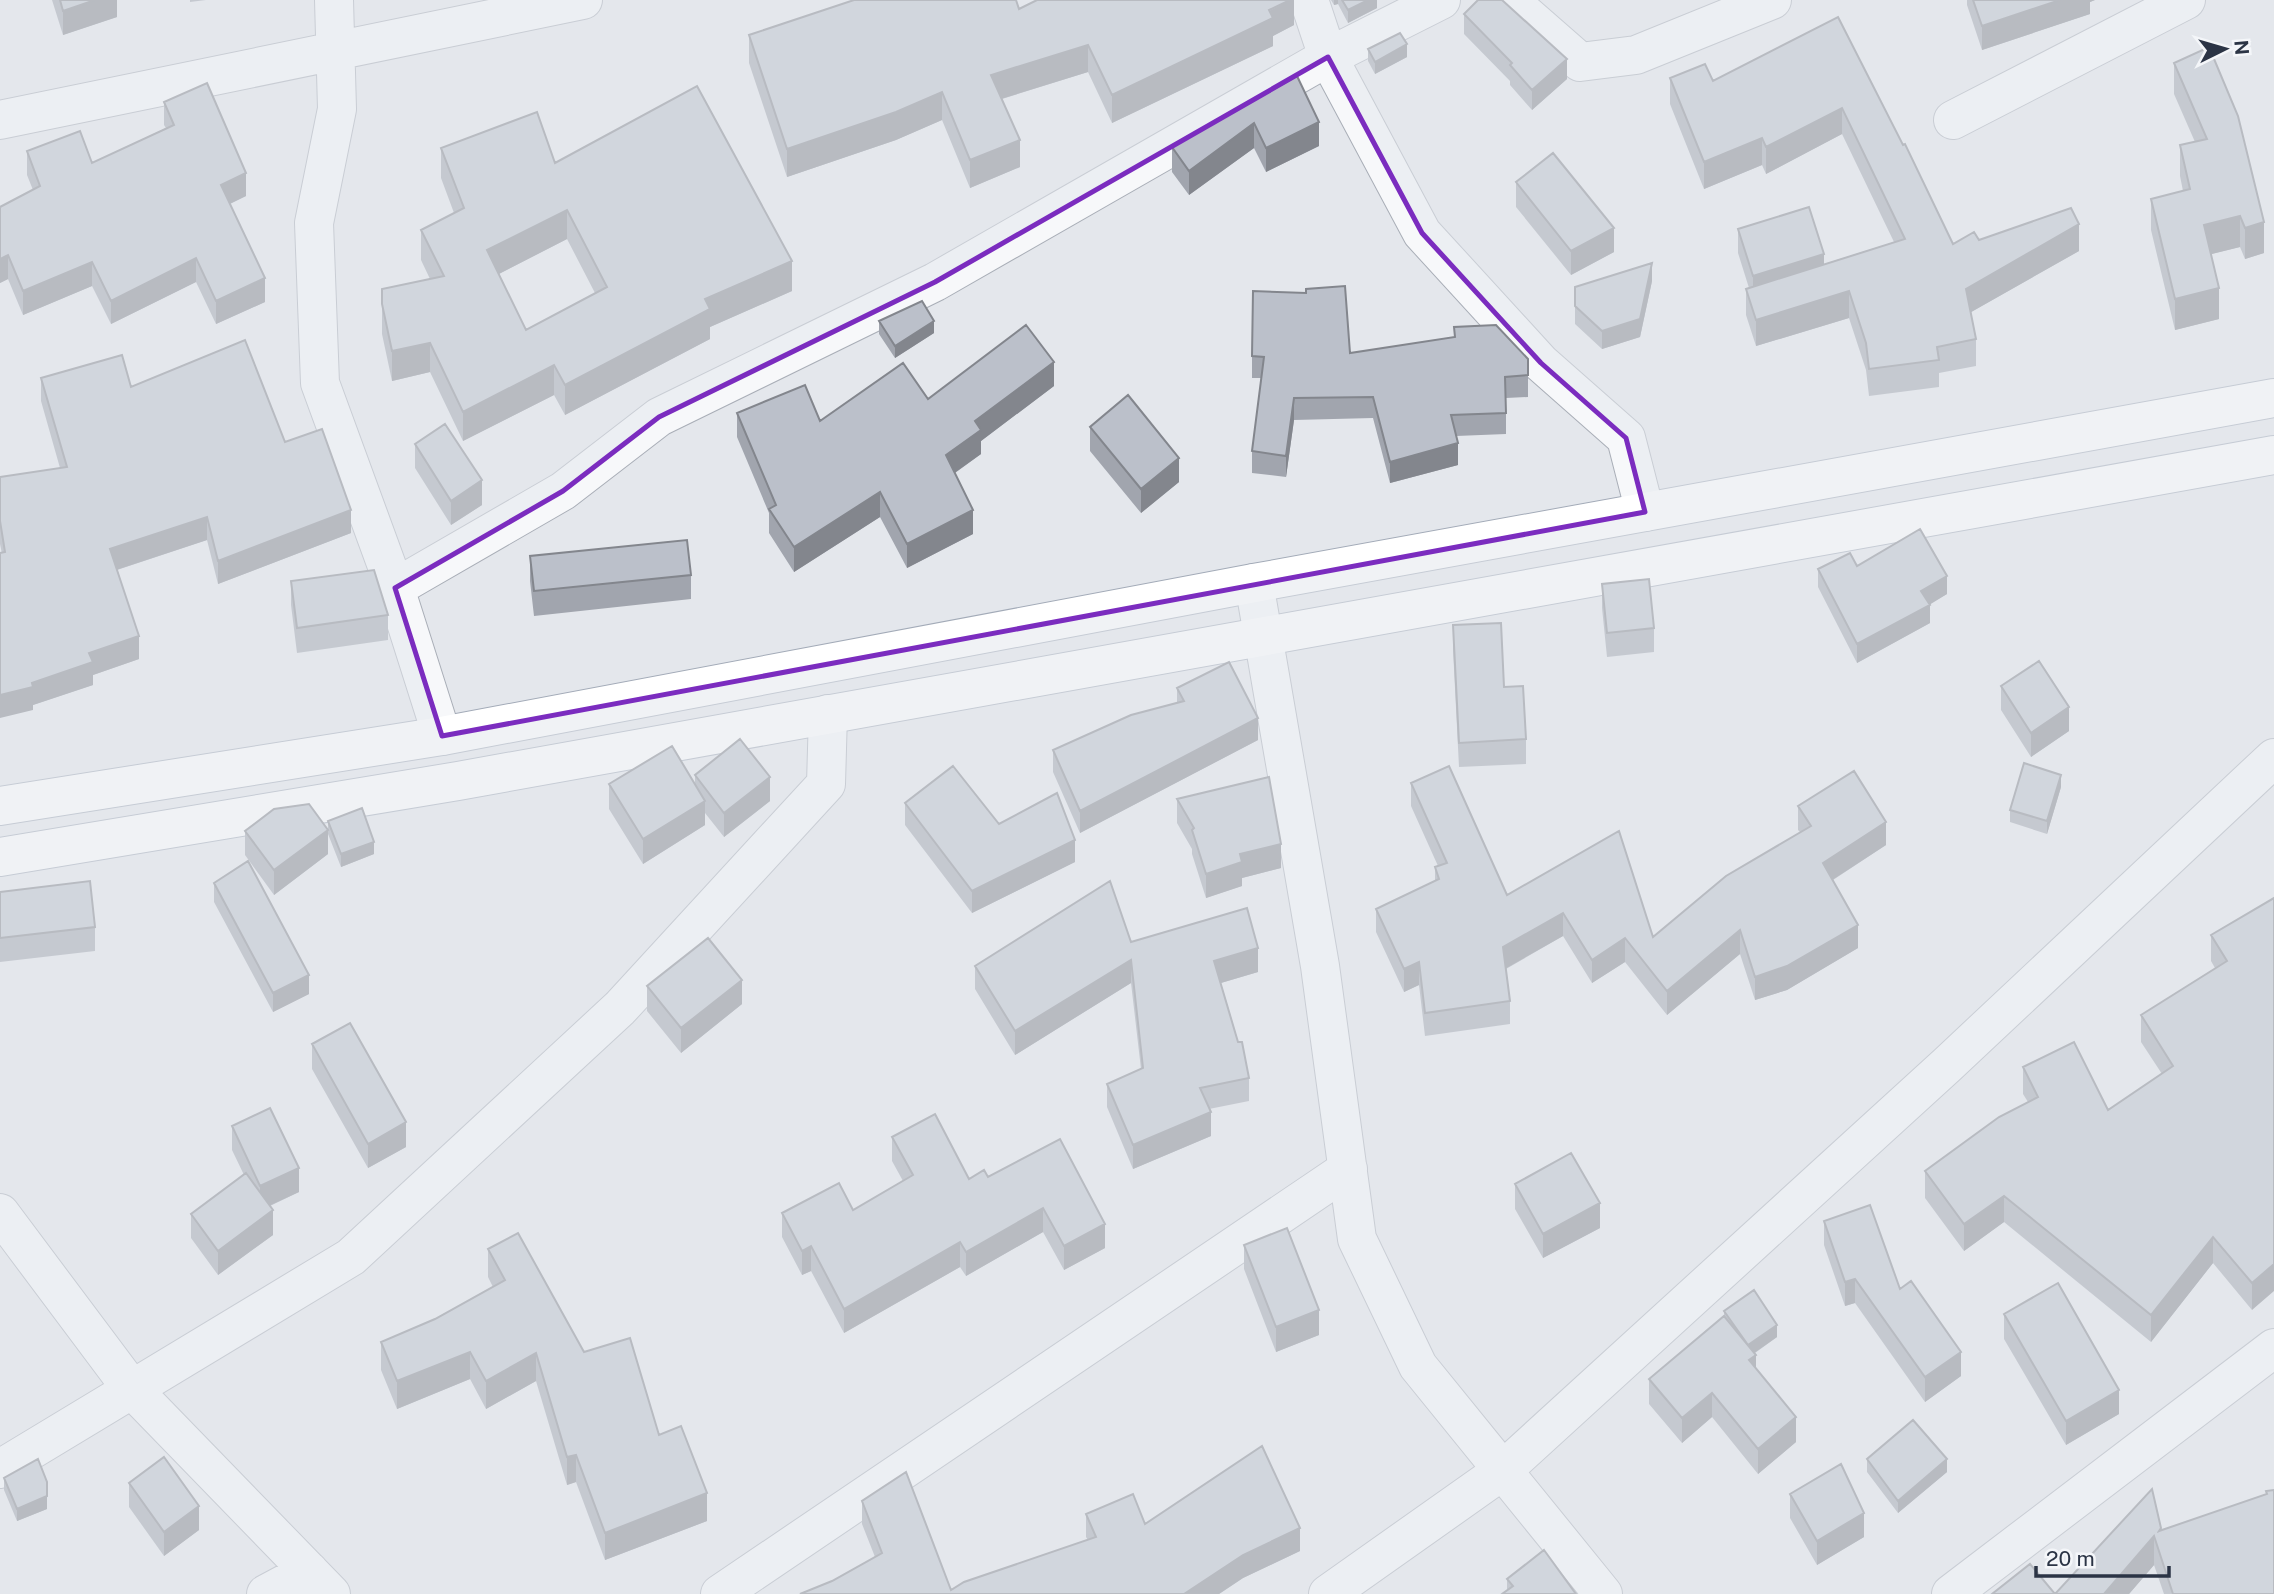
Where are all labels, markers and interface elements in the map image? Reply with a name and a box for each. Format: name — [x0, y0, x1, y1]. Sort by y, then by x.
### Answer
north arrow — [2190, 14, 2260, 84]
text: N — [2230, 39, 2254, 56]
scale bar — [2036, 1534, 2169, 1578]
text: 20 m — [2046, 1546, 2095, 1571]

